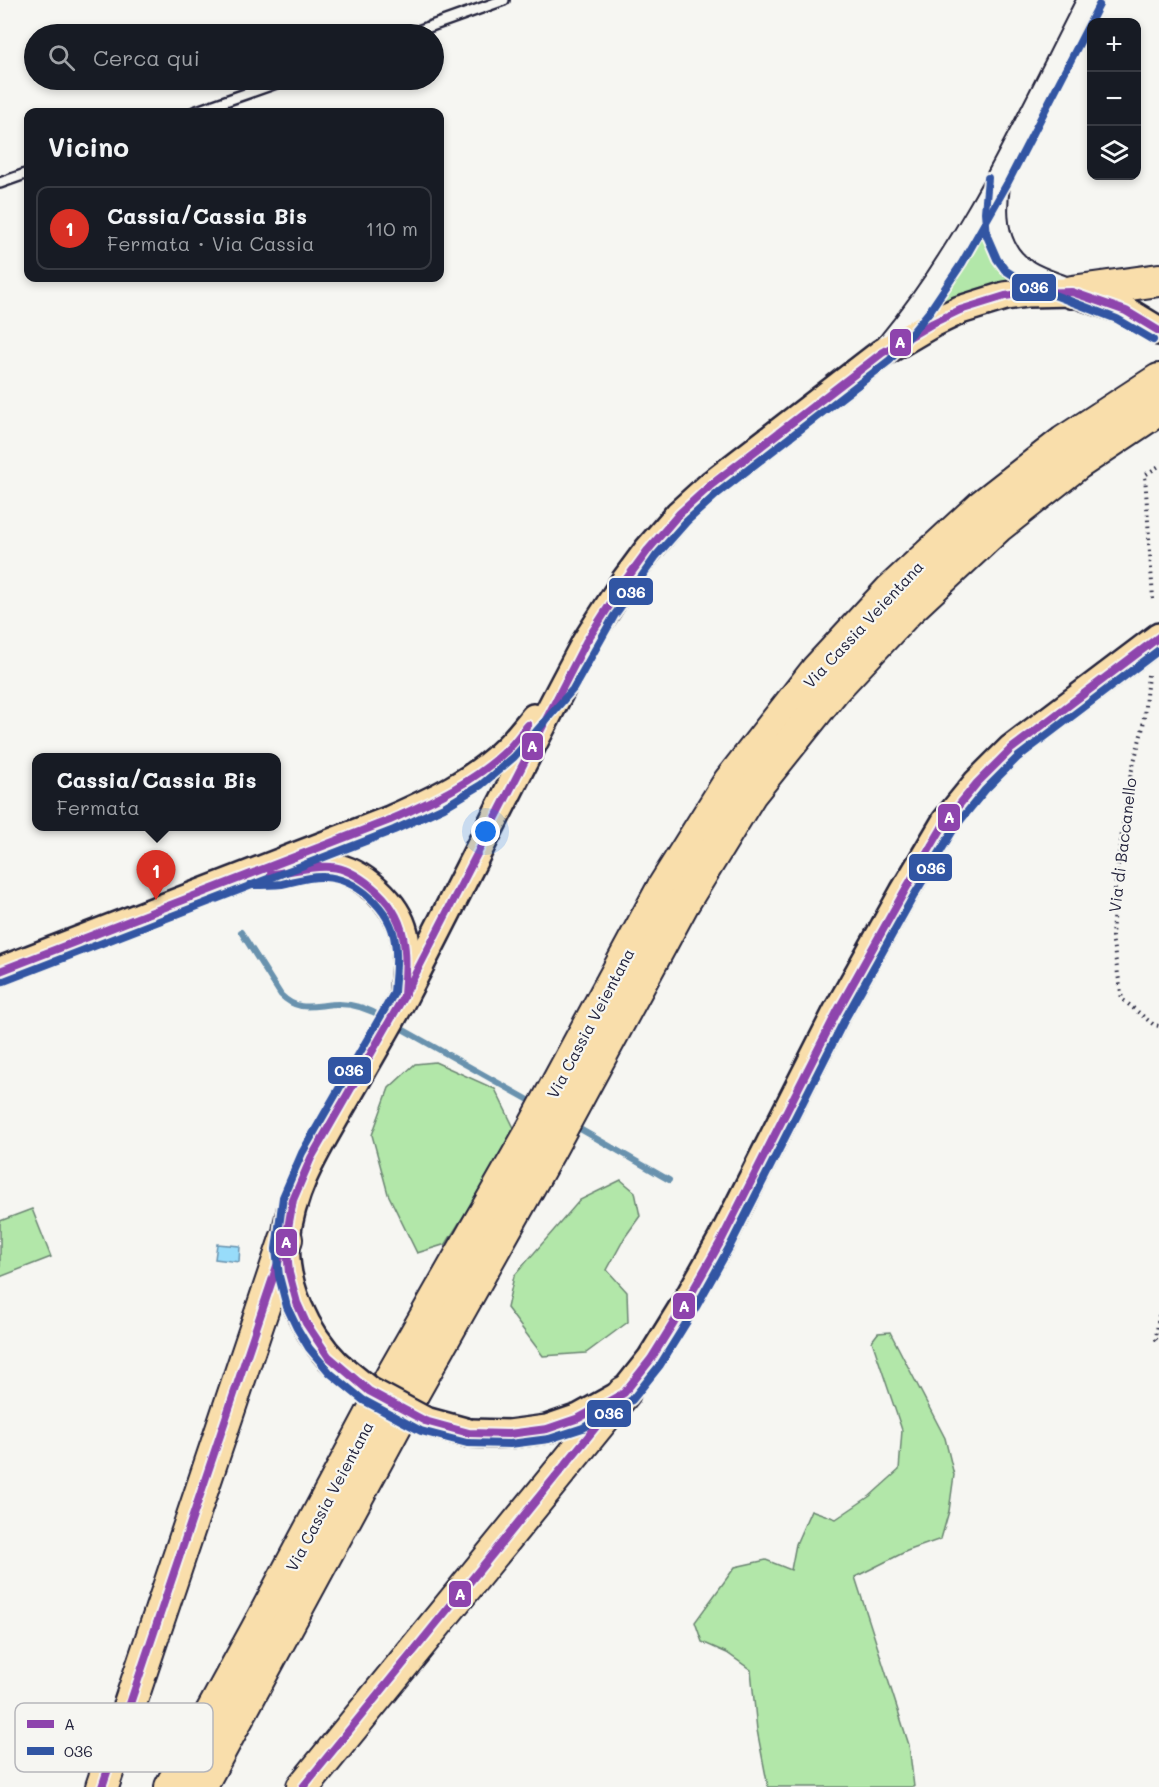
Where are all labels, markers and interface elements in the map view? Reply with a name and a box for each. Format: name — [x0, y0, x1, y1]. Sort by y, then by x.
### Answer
map controls — [1087, 18, 1141, 180]
button: + — [1087, 18, 1141, 72]
search box — [24, 24, 444, 90]
icon: search — [45, 41, 78, 74]
text: Cerca qui — [93, 43, 200, 72]
button: − — [1087, 72, 1141, 126]
button: layers — [1087, 126, 1141, 180]
text: Vicino — [48, 130, 129, 164]
text: Cassia/Cassia Bis — [107, 201, 307, 230]
text: 1 — [65, 215, 74, 241]
text: 110 m — [365, 215, 418, 241]
text: Fermata · Via Cassia — [107, 230, 314, 256]
line badge: 036 — [1011, 273, 1057, 302]
text: 036 — [1019, 276, 1049, 297]
line badge: A — [889, 328, 912, 357]
text: A — [894, 331, 906, 352]
street label: Via Cassia Veientana — [798, 556, 928, 692]
line badge: 036 — [608, 577, 654, 606]
text: 036 — [616, 581, 646, 602]
line badge: A — [521, 732, 544, 761]
text: A — [526, 735, 538, 756]
popup — [32, 753, 281, 831]
text: Cassia/Cassia Bis — [56, 765, 257, 794]
street label: Via di Baccanello — [1103, 777, 1141, 913]
text: Fermata — [56, 794, 140, 820]
line badge: A — [937, 803, 961, 832]
text: A — [943, 806, 955, 827]
your location — [471, 817, 500, 846]
pin: 1 — [136, 850, 176, 900]
line badge: 036 — [908, 853, 953, 882]
text: 036 — [916, 857, 946, 878]
street label: Via Cassia Veientana — [542, 944, 638, 1102]
line badge: 036 — [327, 1056, 372, 1085]
text: 036 — [334, 1059, 364, 1080]
line badge: A — [275, 1228, 298, 1257]
text: A — [280, 1231, 292, 1252]
line badge: A — [672, 1292, 696, 1320]
text: A — [678, 1295, 690, 1316]
line badge: 036 — [586, 1399, 632, 1428]
text: 036 — [594, 1402, 624, 1423]
street label: Via Cassia Veientana — [281, 1417, 377, 1575]
line badge: A — [448, 1580, 472, 1608]
text: A — [454, 1583, 466, 1604]
legend — [15, 1703, 213, 1772]
text: A — [64, 1713, 75, 1734]
text: 036 — [64, 1740, 93, 1761]

